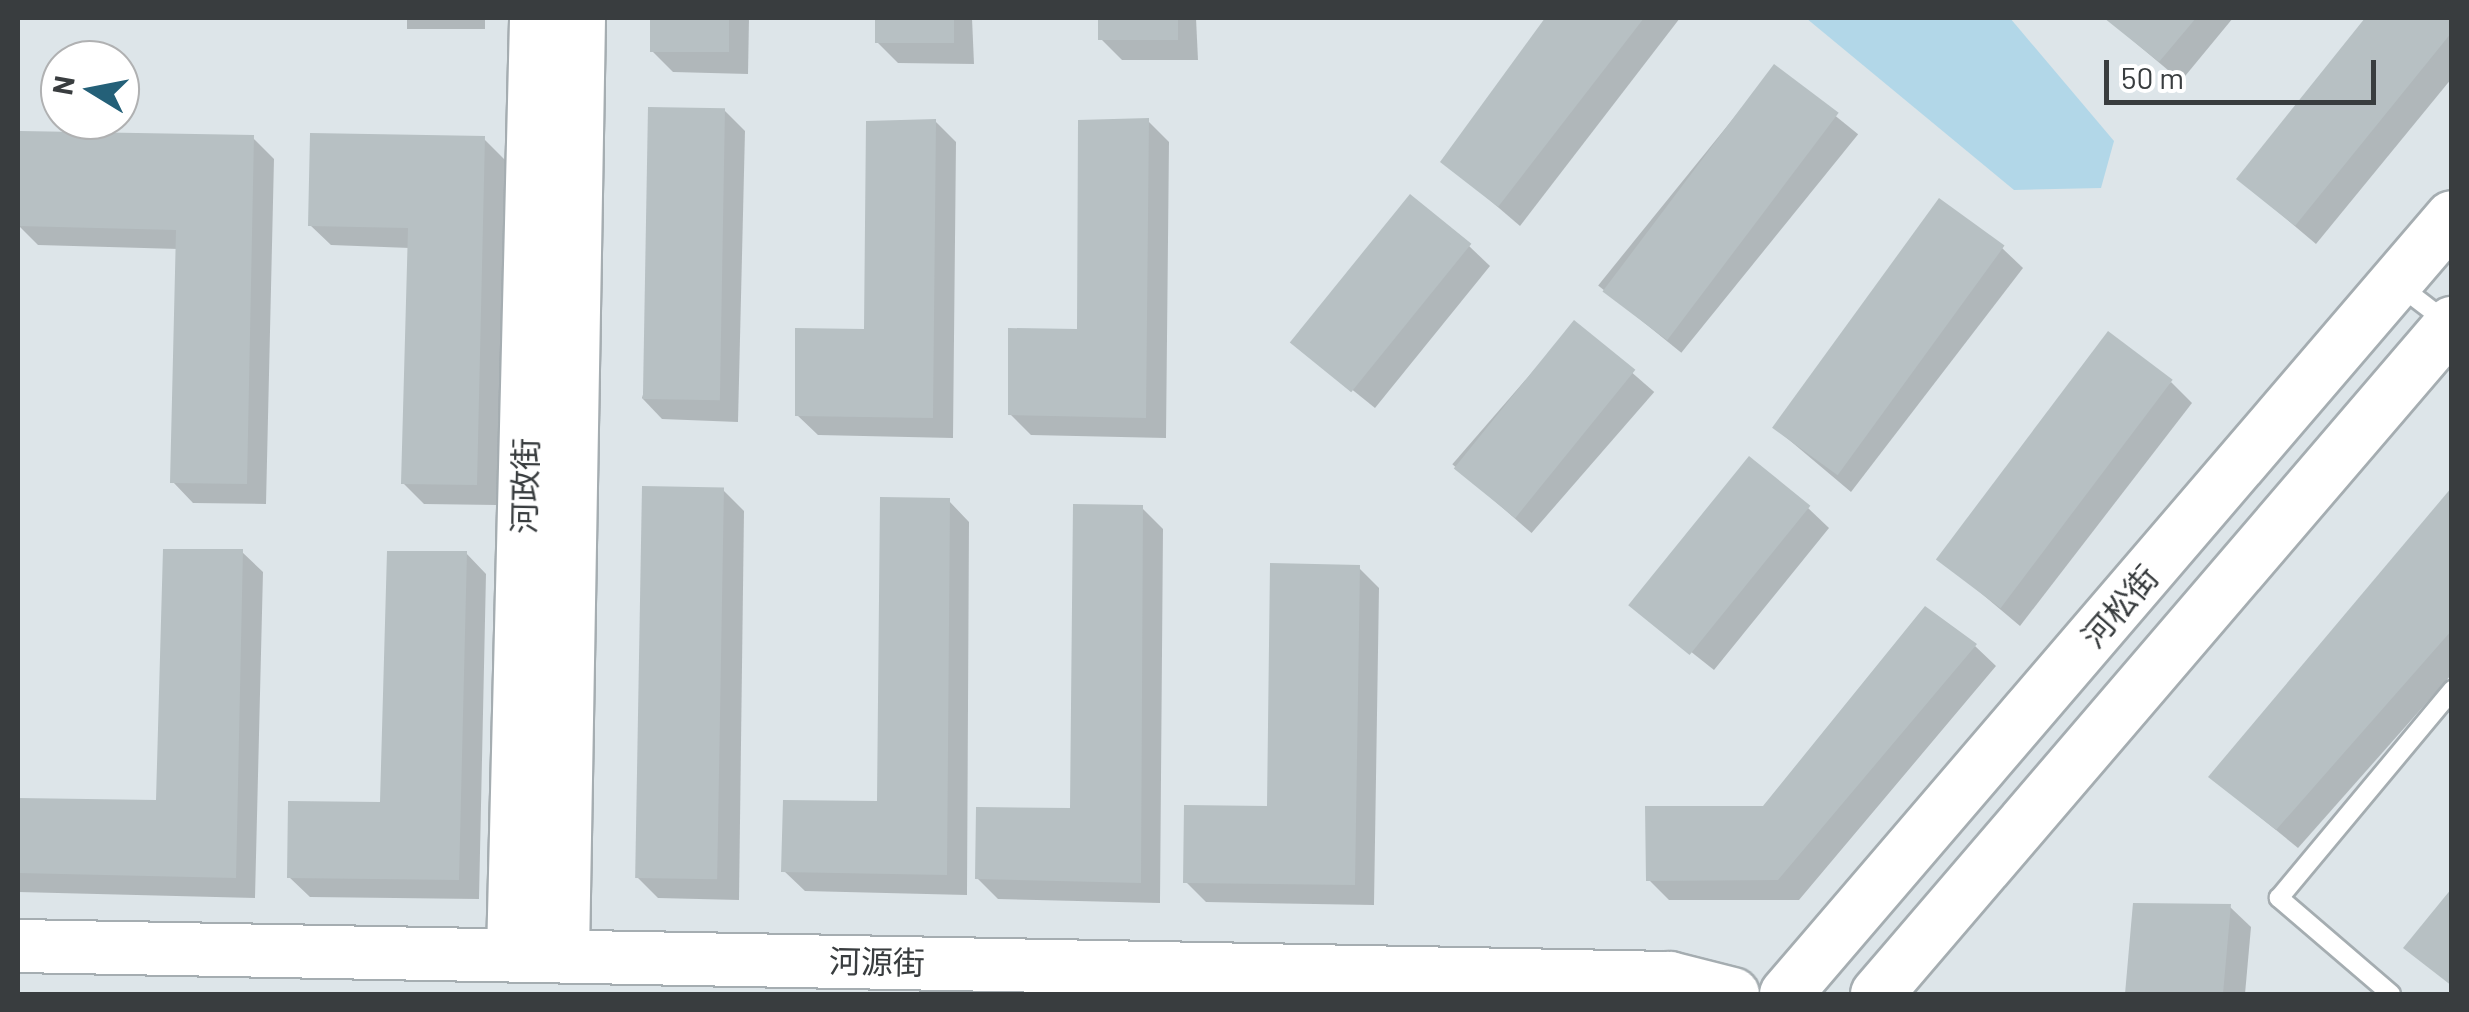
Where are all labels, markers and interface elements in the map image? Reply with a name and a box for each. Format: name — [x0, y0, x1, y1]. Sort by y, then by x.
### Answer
north arrow — [40, 40, 140, 140]
scale bar — [2109, 40, 2382, 102]
text: 50 m — [2121, 59, 2184, 95]
text: N — [44, 73, 81, 97]
street label: 河政街 — [504, 438, 544, 534]
street label: 河松街 — [2073, 557, 2165, 655]
street label: 河源街 — [829, 941, 925, 981]

